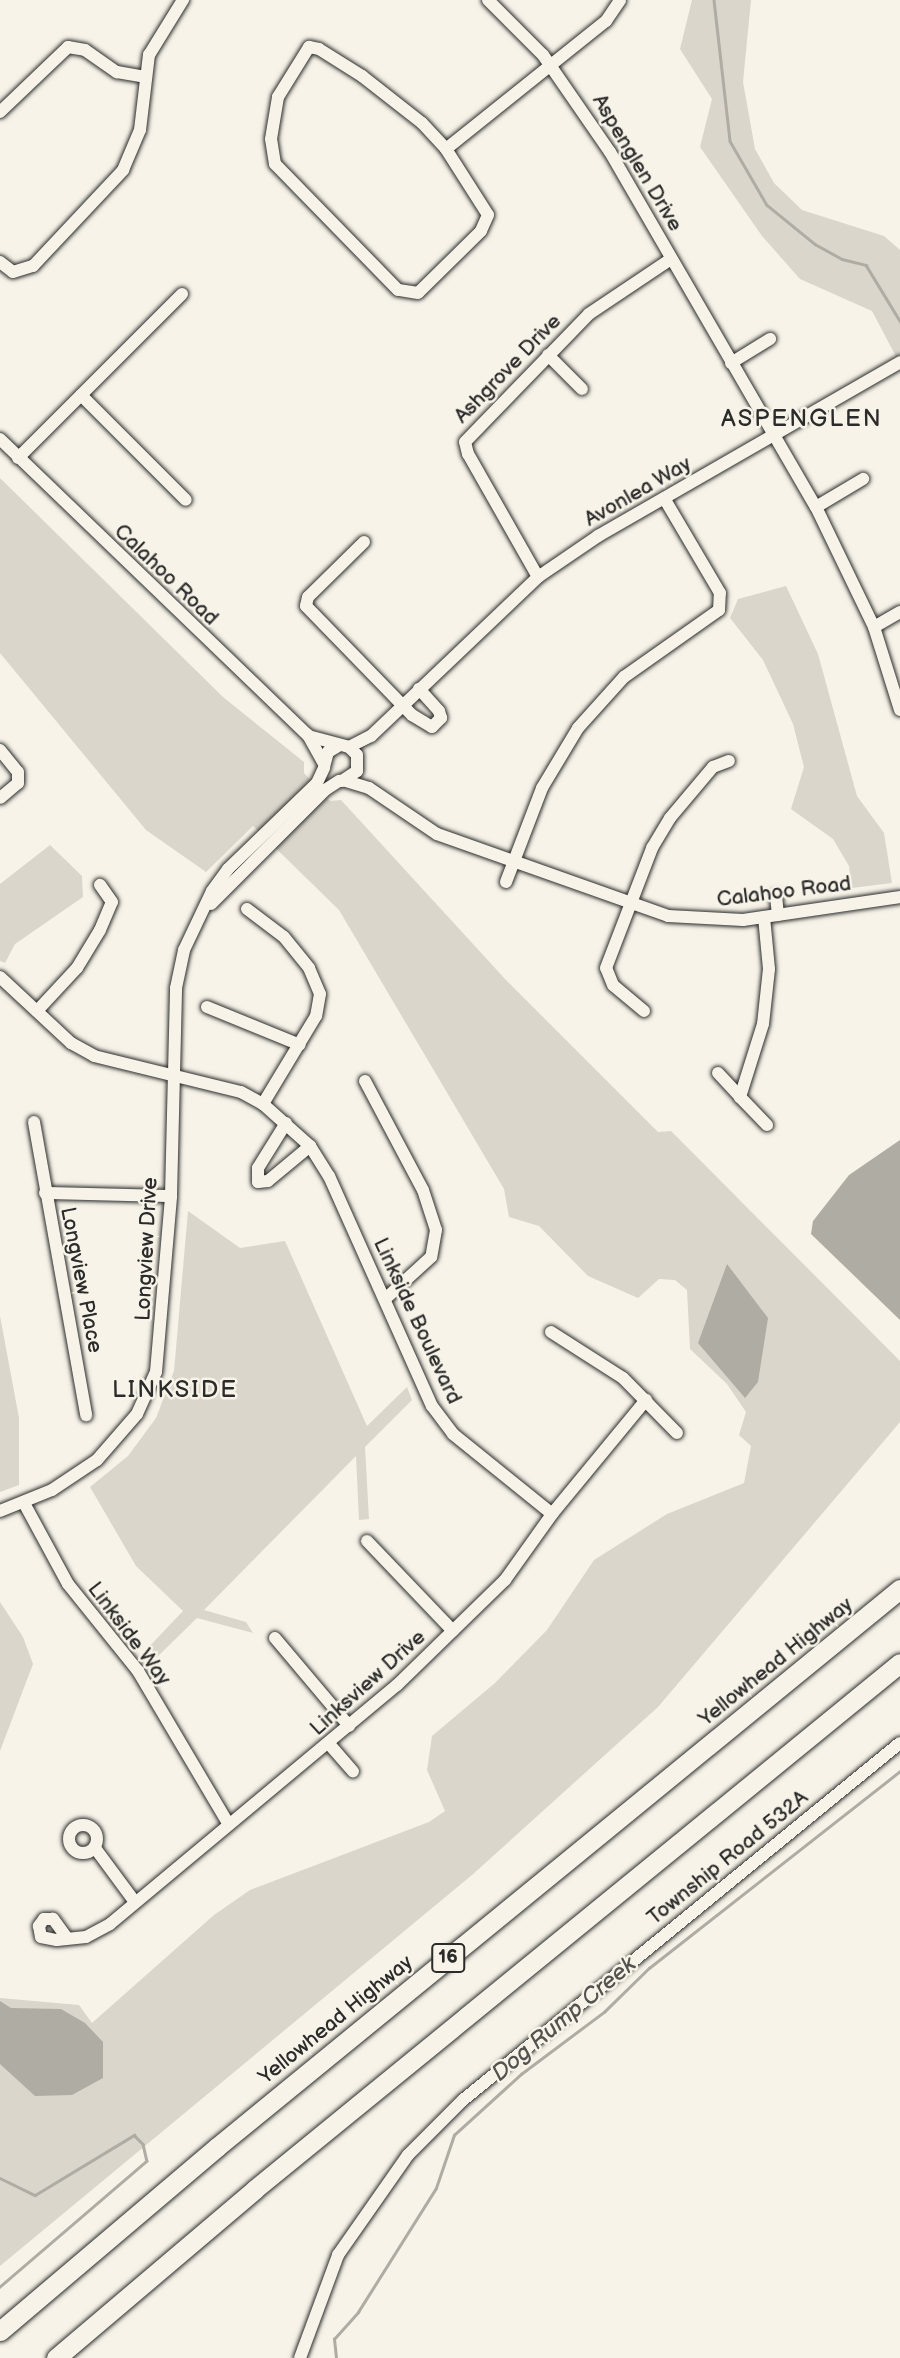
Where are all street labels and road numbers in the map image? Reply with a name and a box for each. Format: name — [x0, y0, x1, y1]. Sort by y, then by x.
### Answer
street label: Aspenglen Drive — [586, 90, 688, 236]
street label: Ashgrove Drive — [449, 309, 567, 429]
street label: Avonlea Way — [580, 451, 696, 533]
street label: Calahoo Road — [109, 519, 223, 631]
street label: Calahoo Road — [715, 871, 853, 913]
street label: Longview Drive — [131, 1176, 163, 1322]
street label: Longview Place — [55, 1205, 107, 1355]
street label: Linkside Boulevard — [368, 1234, 466, 1408]
street label: Linkside Way — [82, 1577, 176, 1691]
street label: Yellowhead Highway — [694, 1592, 858, 1732]
street label: Linksview Drive — [305, 1625, 431, 1741]
street label: Township Road 532A — [643, 1785, 813, 1931]
road number: 16 — [430, 1942, 466, 1974]
street label: Yellowhead Highway — [254, 1950, 418, 2090]

